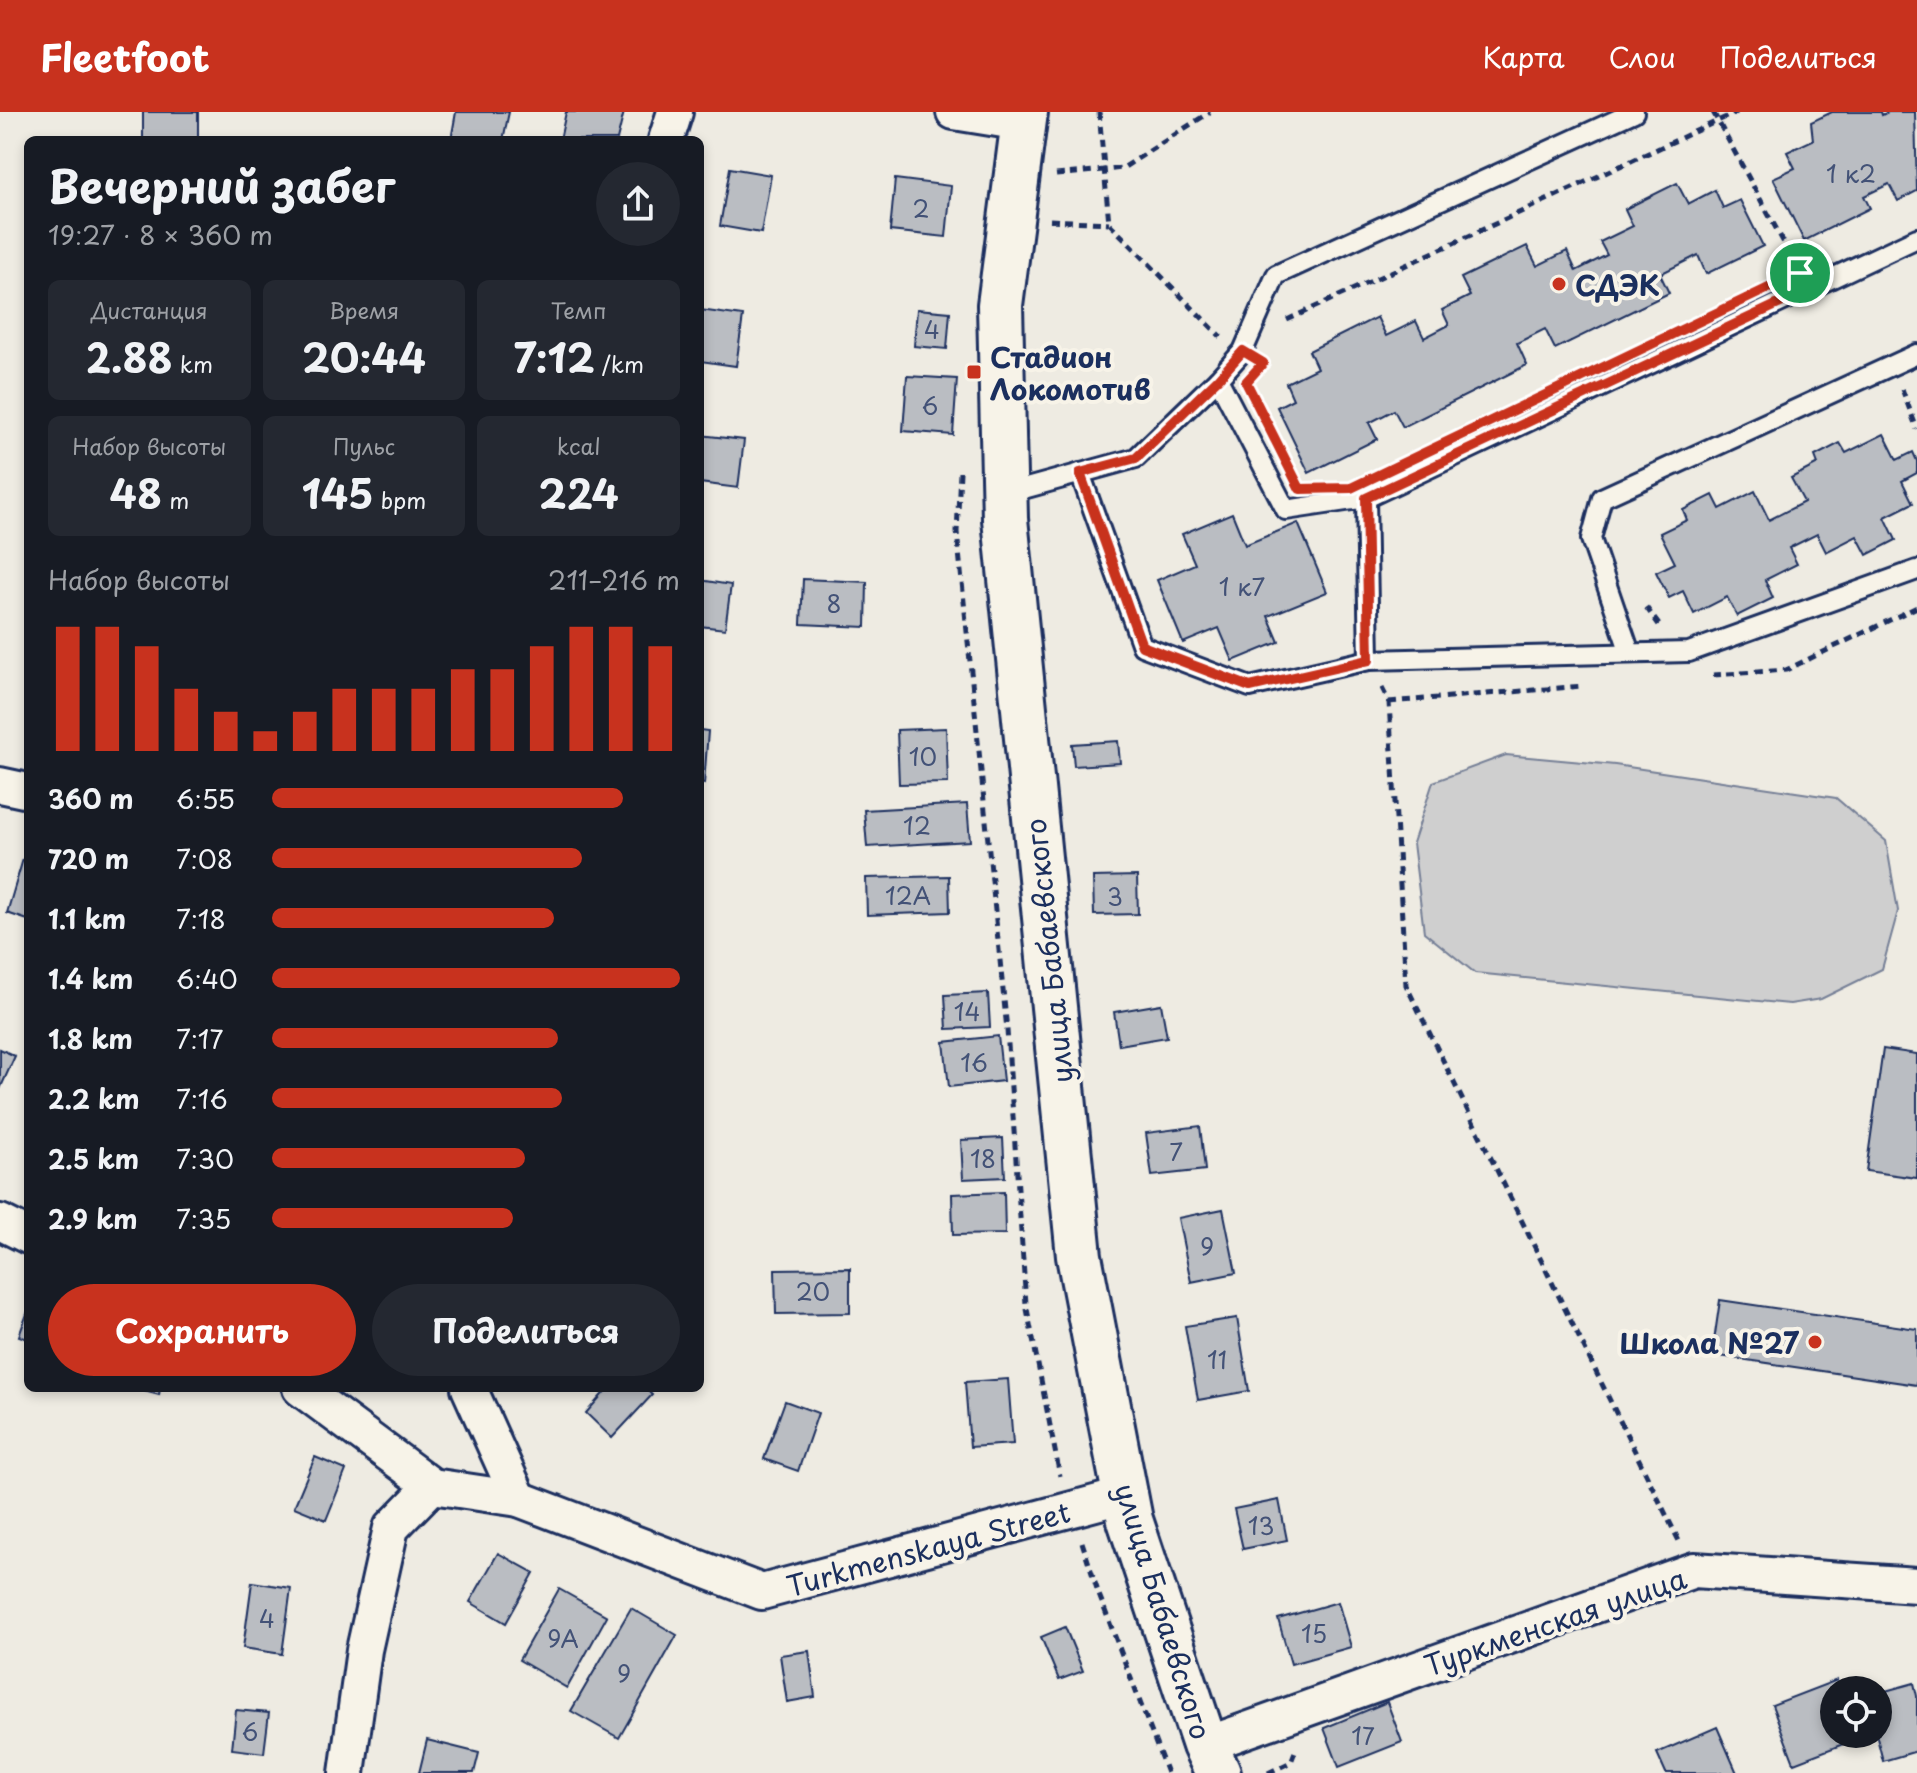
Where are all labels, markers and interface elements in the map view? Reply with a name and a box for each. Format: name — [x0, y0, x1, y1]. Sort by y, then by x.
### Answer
text: Fleetfoot — [40, 28, 210, 85]
text: Карта — [1482, 35, 1565, 78]
text: Слои — [1609, 35, 1676, 78]
text: Поделиться — [1720, 35, 1877, 78]
text: Вечерний забег — [48, 152, 395, 218]
house number: 1 к2 — [1826, 155, 1876, 191]
button: share — [596, 162, 680, 246]
house number: 2 — [913, 190, 930, 226]
text: 19:27 · 8 × 360 m — [48, 215, 273, 254]
pin — [1766, 239, 1834, 307]
icon: arrive — [1778, 251, 1822, 295]
place label: СДЭК — [1575, 263, 1660, 306]
marker: СДЭК — [1550, 275, 1568, 293]
text: Дистанция — [91, 293, 208, 326]
text: Время — [329, 293, 399, 326]
text: Темп — [551, 293, 606, 326]
house number: 4 — [924, 311, 940, 347]
text: 2.88 — [86, 326, 173, 387]
text: 20:44 — [302, 326, 426, 387]
text: 7:12 — [513, 326, 595, 387]
place label: Стадион Локомотив — [990, 335, 1151, 410]
text: km — [173, 347, 213, 380]
text: /km — [595, 347, 644, 380]
marker: Стадион Локомотив — [965, 363, 983, 381]
house number: 6 — [922, 387, 938, 423]
text: Набор высоты — [72, 429, 226, 462]
text: Пульс — [333, 429, 395, 462]
text: kcal — [557, 429, 601, 462]
text: 48 — [109, 462, 162, 523]
text: 145 — [302, 462, 374, 523]
text: 224 — [539, 462, 619, 523]
text: m — [162, 483, 189, 516]
text: bpm — [374, 483, 426, 516]
text: Набор высоты — [48, 560, 230, 599]
text: 211–216 m — [548, 560, 680, 599]
house number: 1 к7 — [1219, 568, 1266, 604]
house number: 8 — [827, 585, 842, 621]
house number: 10 — [909, 738, 937, 774]
text: 360 m — [48, 779, 134, 818]
text: 6:55 — [176, 779, 235, 818]
house number: 12 — [903, 807, 931, 843]
street label: улица Бабаевского — [1013, 816, 1083, 1086]
text: 720 m — [48, 839, 129, 878]
text: 7:08 — [176, 839, 233, 878]
house number: 12А — [885, 877, 931, 913]
house number: 3 — [1107, 878, 1123, 914]
text: 1.1 km — [48, 899, 126, 938]
text: 7:18 — [176, 899, 226, 938]
text: 1.4 km — [48, 959, 133, 998]
text: 6:40 — [176, 959, 238, 998]
house number: 14 — [954, 993, 980, 1029]
text: 1.8 km — [48, 1019, 133, 1058]
text: 7:17 — [176, 1019, 223, 1058]
house number: 16 — [960, 1044, 988, 1080]
text: 2.2 km — [48, 1079, 139, 1118]
text: 7:16 — [176, 1079, 228, 1118]
house number: 7 — [1169, 1133, 1183, 1169]
text: 2.5 km — [48, 1139, 139, 1178]
text: 7:30 — [176, 1139, 234, 1178]
house number: 18 — [970, 1140, 996, 1176]
text: 2.9 km — [48, 1199, 138, 1238]
text: 7:35 — [176, 1199, 231, 1238]
house number: 9 — [1200, 1228, 1214, 1264]
house number: 20 — [796, 1273, 830, 1309]
button: Сохранить — [48, 1284, 356, 1376]
button: Поделиться — [372, 1284, 680, 1376]
place label: Школа №27 — [1619, 1321, 1800, 1364]
marker: Школа №27 — [1806, 1333, 1824, 1351]
house number: 11 — [1207, 1341, 1227, 1377]
street label: улица Бабаевского — [1105, 1477, 1223, 1745]
street label: Turkmenskaya Street — [781, 1489, 1075, 1607]
house number: 13 — [1248, 1507, 1274, 1543]
street label: Туркменская улица — [1418, 1556, 1692, 1686]
house number: 4 — [259, 1600, 275, 1636]
house number: 15 — [1301, 1615, 1327, 1651]
house number: 9А — [547, 1620, 579, 1656]
house number: 9 — [617, 1655, 631, 1691]
map controls — [1820, 1676, 1892, 1748]
button: locate — [1820, 1676, 1892, 1748]
house number: 6 — [242, 1713, 258, 1749]
house number: 17 — [1351, 1717, 1375, 1753]

